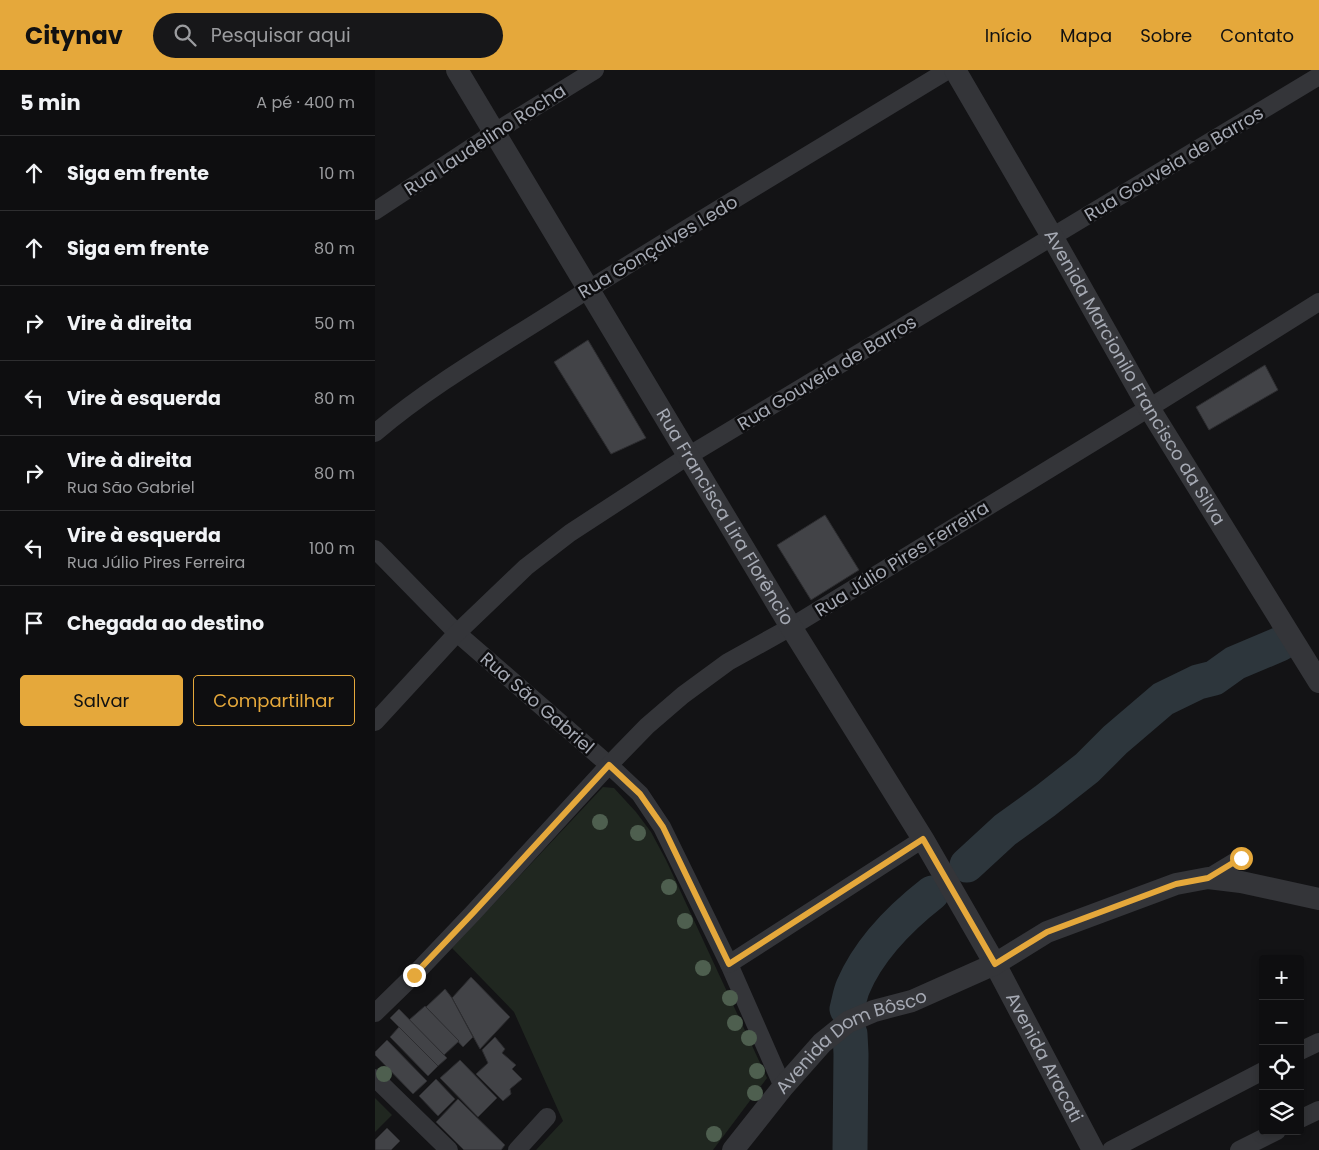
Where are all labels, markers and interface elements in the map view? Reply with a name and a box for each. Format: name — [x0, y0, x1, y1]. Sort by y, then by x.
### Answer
search box — [153, 13, 503, 58]
text: Citynav — [25, 19, 123, 52]
icon: search — [171, 21, 199, 49]
text: Pesquisar aqui — [211, 22, 351, 49]
text: Início — [985, 23, 1032, 48]
text: Mapa — [1060, 23, 1112, 48]
text: Sobre — [1140, 23, 1192, 48]
text: Contato — [1220, 23, 1294, 48]
street label: Rua Laudelino Rocha — [399, 78, 570, 201]
text: 5 min — [20, 88, 81, 117]
text: A pé · 400 m — [256, 91, 355, 114]
street label: Rua Gouveia de Barros — [1080, 100, 1268, 227]
icon: ahead — [20, 159, 48, 187]
text: Siga em frente — [67, 160, 209, 187]
text: 10 m — [319, 162, 355, 185]
street label: Rua Gonçalves Ledo — [573, 189, 742, 304]
street label: Avenida Marcionilo Francisco da Silva — [1039, 225, 1232, 530]
icon: ahead — [20, 234, 48, 262]
text: Siga em frente — [67, 235, 209, 262]
text: 80 m — [314, 237, 355, 260]
icon: right — [20, 309, 48, 337]
street label: Rua Gouveia de Barros — [733, 309, 921, 436]
text: Vire à direita — [67, 310, 192, 337]
text: 50 m — [314, 312, 355, 335]
icon: left — [20, 384, 48, 412]
text: Vire à esquerda — [67, 385, 221, 412]
text: 80 m — [314, 387, 355, 410]
street label: Rua Francisca Lira Florêncio — [651, 403, 800, 630]
text: Vire à direita — [67, 447, 192, 474]
icon: right — [20, 459, 48, 487]
text: 80 m — [314, 462, 355, 485]
text: Rua São Gabriel — [67, 476, 195, 499]
street label: Rua Júlio Pires Ferreira — [810, 495, 993, 622]
text: Vire à esquerda — [67, 522, 221, 549]
icon: left — [20, 534, 48, 562]
text: 100 m — [309, 537, 355, 560]
text: Rua Júlio Pires Ferreira — [67, 551, 245, 574]
icon: arrive — [20, 609, 48, 637]
text: Chegada ao destino — [67, 610, 264, 637]
street label: Rua São Gabriel — [475, 646, 600, 759]
button: Salvar — [20, 675, 183, 726]
button: Compartilhar — [193, 675, 355, 726]
route start — [1230, 847, 1253, 870]
map controls — [1259, 955, 1304, 1135]
button: + — [1259, 955, 1304, 1000]
route end — [403, 964, 426, 987]
street label: Avenida Dom Bôsco — [769, 983, 931, 1099]
street label: Avenida Aracati — [1000, 988, 1089, 1127]
button: − — [1259, 1000, 1304, 1045]
button: locate — [1259, 1045, 1304, 1090]
button: layers — [1259, 1090, 1304, 1135]

